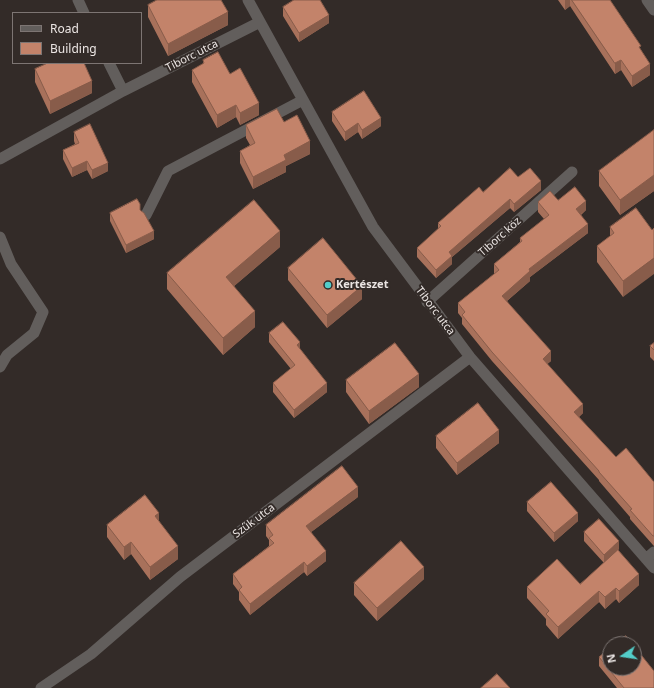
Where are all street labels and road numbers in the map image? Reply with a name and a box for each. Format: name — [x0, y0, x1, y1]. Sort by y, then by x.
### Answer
street label: Tiborc utca — [164, 37, 220, 75]
street label: Tiborc köz — [476, 215, 524, 259]
street label: Tiborc utca — [413, 284, 457, 338]
street label: Szűk utca — [230, 501, 278, 541]

